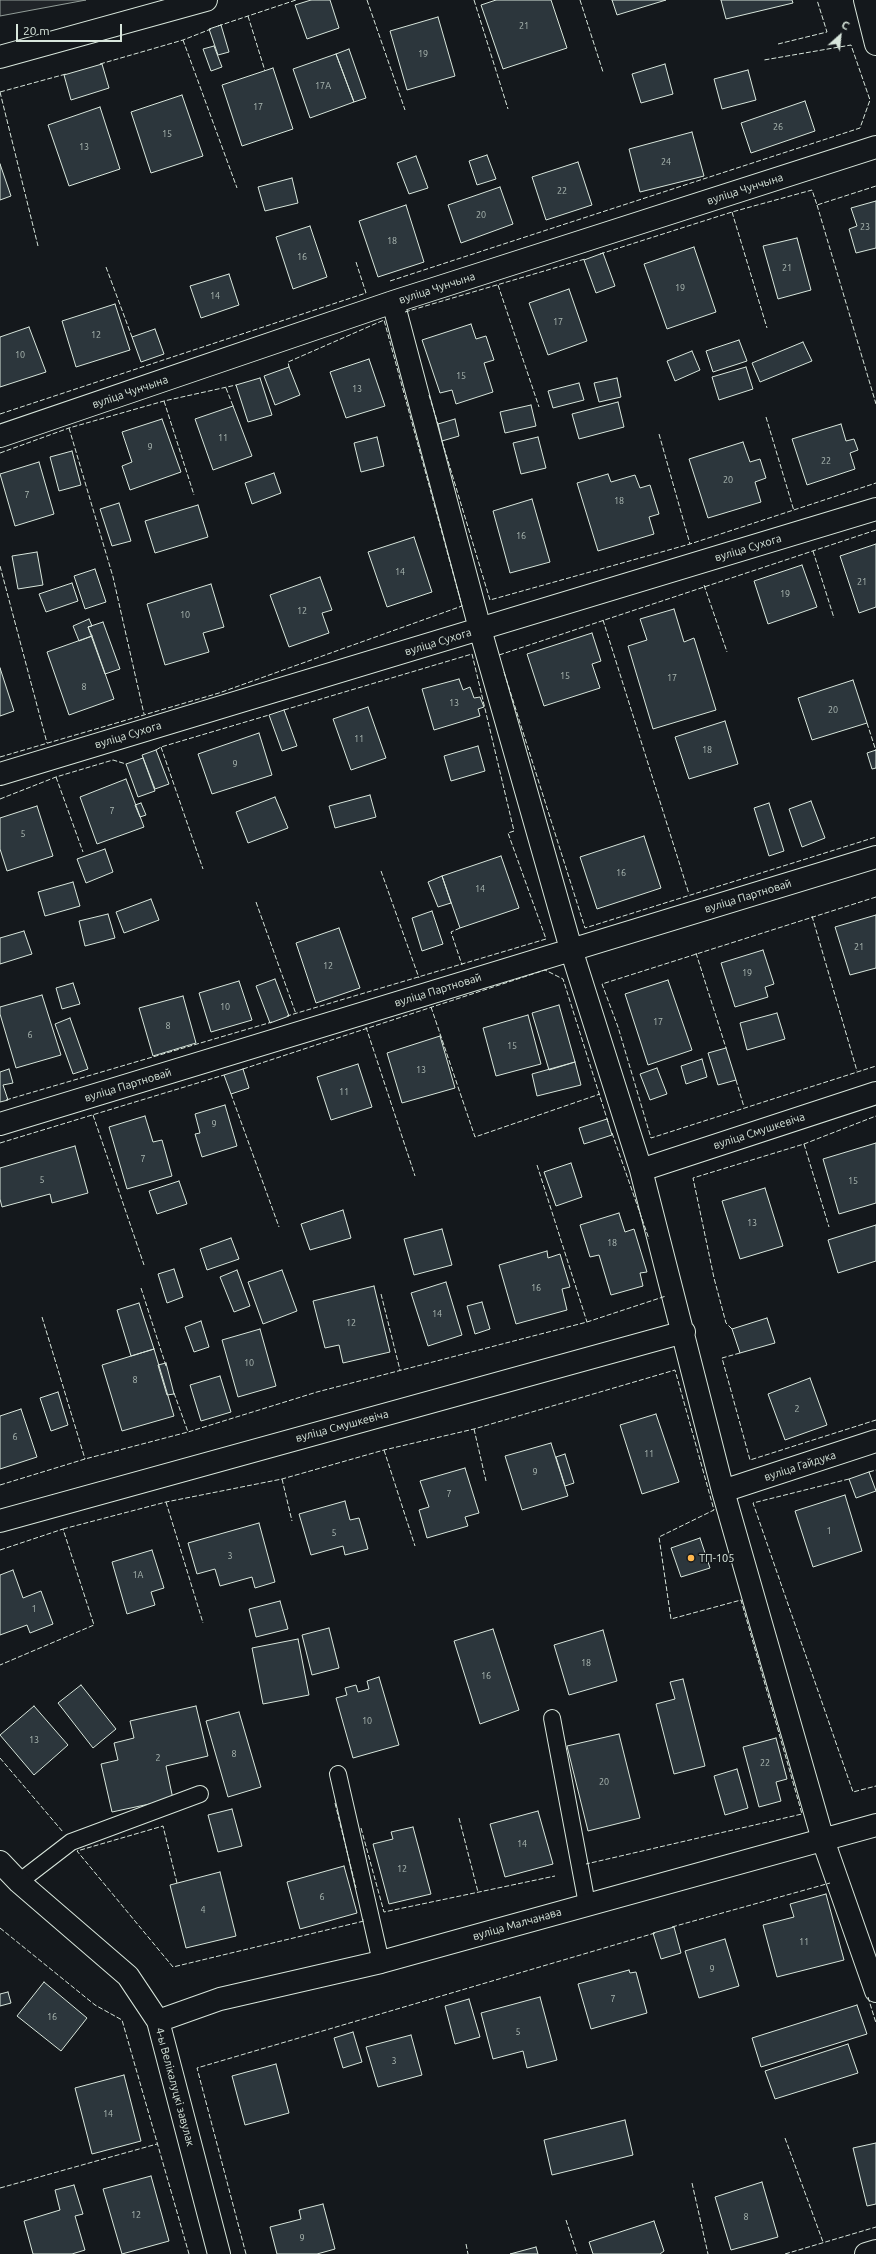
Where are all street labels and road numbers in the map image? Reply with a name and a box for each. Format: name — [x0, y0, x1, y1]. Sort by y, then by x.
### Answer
street label: вуліца Чунчына — [705, 170, 785, 208]
street label: вуліца Чунчына — [397, 269, 477, 307]
street label: вуліца Чунчына — [90, 373, 170, 411]
street label: вуліца Сухога — [713, 532, 783, 564]
street label: вуліца Сухога — [403, 626, 473, 658]
street label: вуліца Сухога — [93, 719, 163, 751]
street label: вуліца Партновай — [703, 876, 793, 916]
street label: вуліца Партновай — [393, 970, 483, 1010]
street label: вуліца Партновай — [83, 1065, 173, 1105]
street label: вуліца Смушкевіча — [712, 1110, 806, 1152]
street label: вуліца Смушкевіча — [294, 1407, 390, 1445]
street label: вуліца Гайдука — [762, 1448, 838, 1484]
street label: вуліца Малчанава — [471, 1905, 563, 1943]
street label: 4-ы Велікалуцкі завулак — [153, 2026, 197, 2148]

